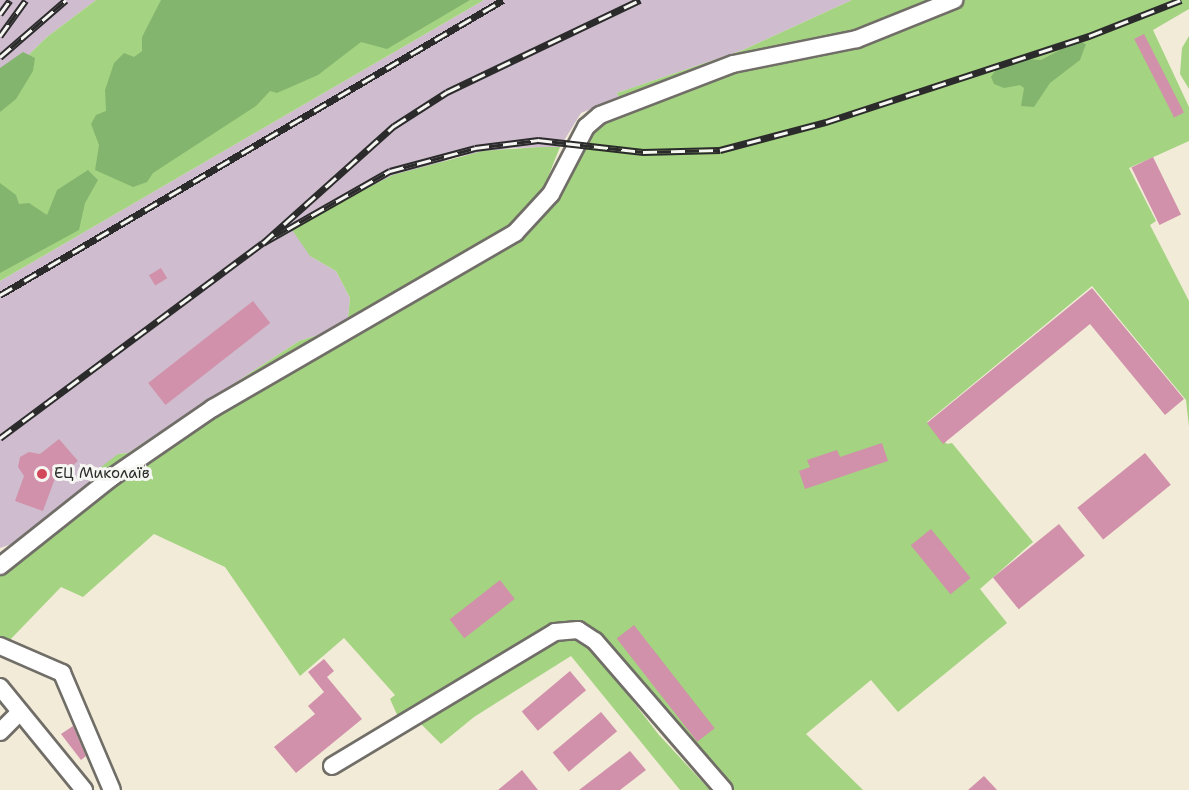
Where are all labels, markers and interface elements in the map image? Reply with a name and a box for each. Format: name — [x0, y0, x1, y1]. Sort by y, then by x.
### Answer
place label: ЕЦ Миколаїв — [54, 465, 150, 483]
marker: ЕЦ Миколаїв — [35, 467, 49, 481]

